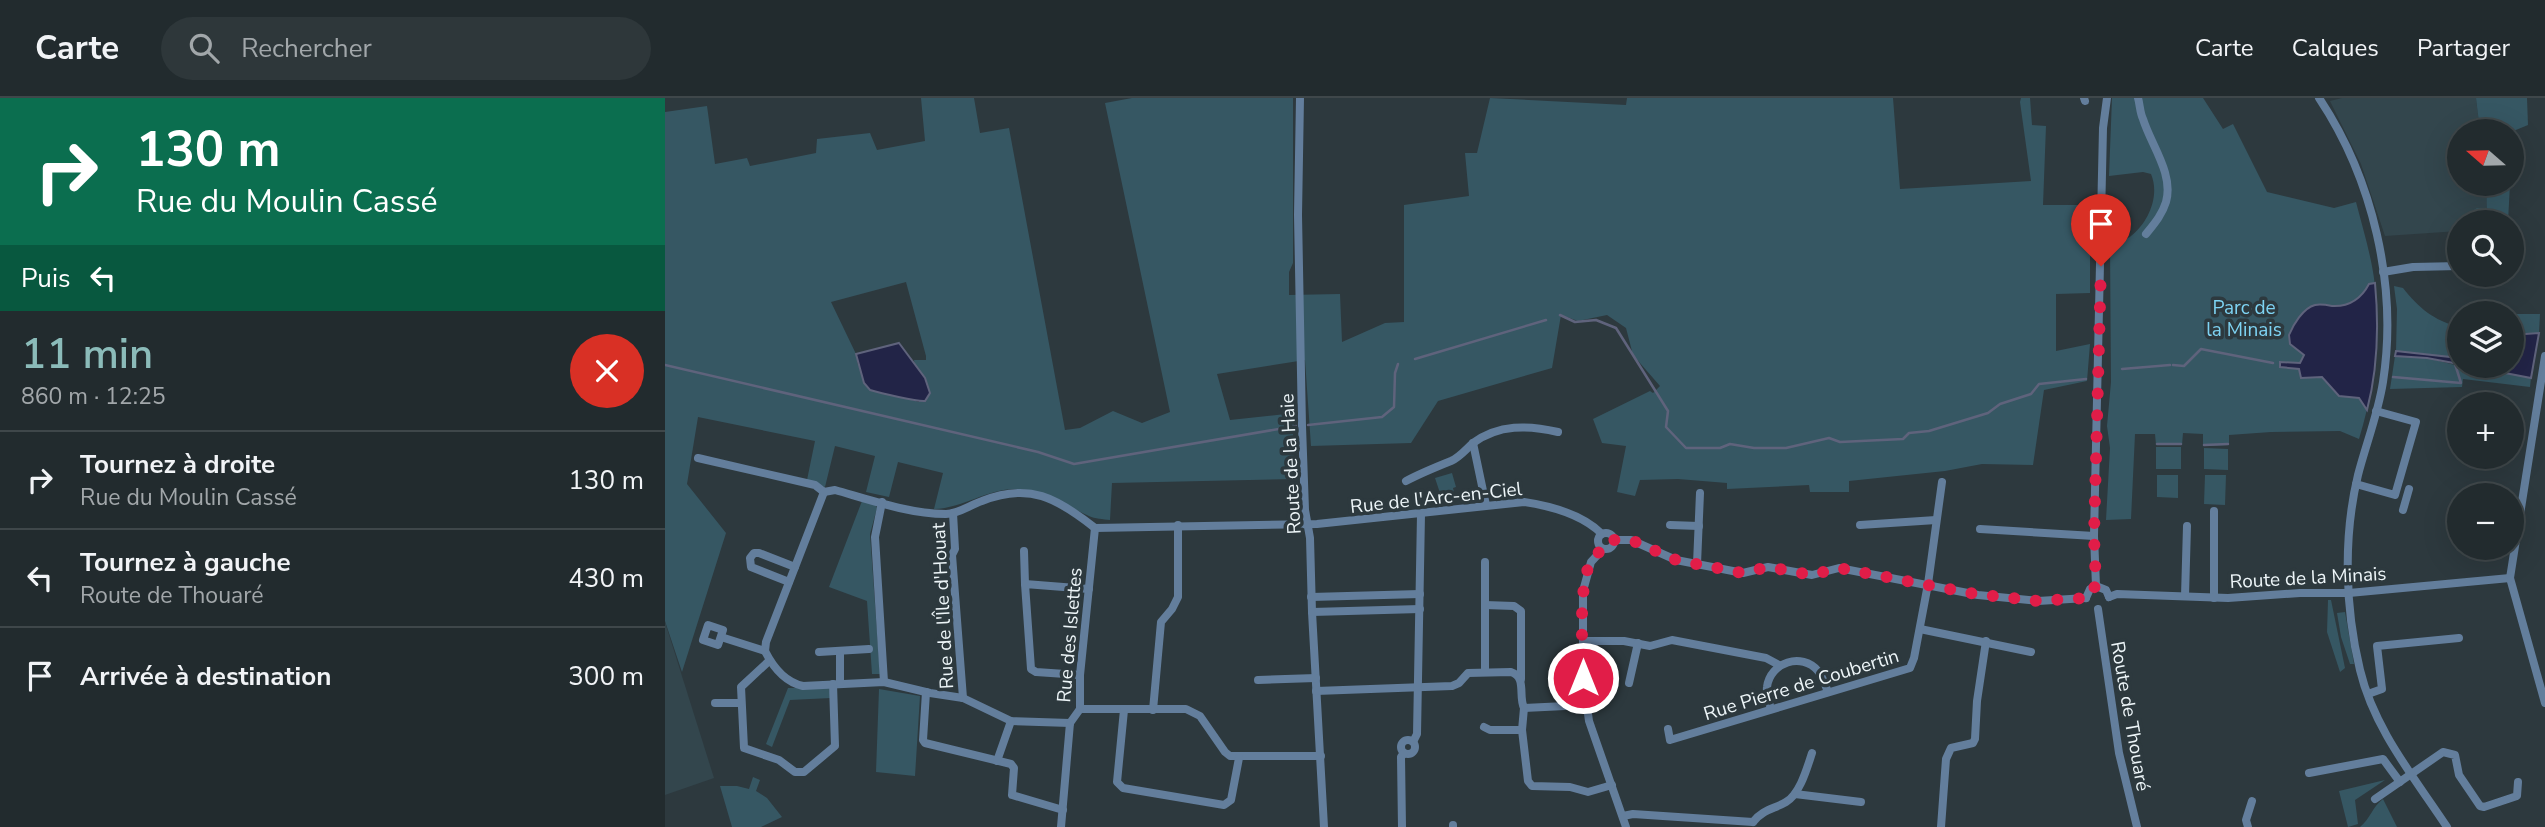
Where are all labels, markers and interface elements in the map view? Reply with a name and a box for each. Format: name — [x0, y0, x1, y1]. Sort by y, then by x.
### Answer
search box — [161, 17, 651, 80]
text: Carte — [35, 26, 119, 71]
icon: search — [185, 29, 223, 67]
text: Rechercher — [241, 31, 372, 66]
text: Carte — [2195, 32, 2254, 64]
text: Calques — [2292, 32, 2379, 64]
text: Partager — [2417, 32, 2510, 64]
text: 130 m — [136, 116, 280, 183]
north arrow — [2447, 119, 2523, 196]
map controls — [2447, 119, 2524, 560]
icon: right — [21, 126, 112, 217]
text: Rue du Moulin Cassé — [136, 180, 438, 223]
pin — [2071, 194, 2131, 266]
icon: arrive — [2082, 205, 2120, 243]
button: search — [2447, 210, 2524, 287]
icon: left — [84, 259, 122, 297]
text: Puis — [21, 261, 70, 296]
park label: Parc de la Minais — [2206, 295, 2282, 343]
button: layers — [2447, 301, 2524, 378]
text: 11 min — [21, 326, 153, 383]
button: close — [570, 334, 644, 408]
text: 860 m · 12:25 — [21, 381, 166, 412]
button: + — [2447, 392, 2524, 469]
street label: Route de la Haie — [1274, 393, 1308, 535]
text: Tournez à droite — [80, 447, 275, 482]
icon: right — [21, 461, 59, 499]
text: 130 m — [568, 463, 644, 498]
street label: Rue de l'Arc-en-Ciel — [1349, 476, 1524, 520]
text: Rue du Moulin Cassé — [80, 482, 297, 513]
button: − — [2447, 483, 2524, 560]
street label: Rue de l'Île d'Houat — [926, 522, 960, 690]
text: Tournez à gauche — [80, 545, 291, 580]
icon: left — [21, 559, 59, 597]
text: 430 m — [568, 561, 644, 596]
street label: Route de la Minais — [2229, 561, 2387, 595]
street label: Rue des Islettes — [1051, 567, 1089, 704]
text: Route de Thouaré — [80, 580, 264, 611]
street label: Route de Thouaré — [2104, 639, 2156, 793]
position arrow — [1546, 641, 1620, 715]
street label: Rue Pierre de Coubertin — [1700, 643, 1902, 727]
icon: arrive — [21, 657, 59, 695]
text: Arrivée à destination — [80, 659, 331, 694]
text: 300 m — [568, 659, 644, 694]

